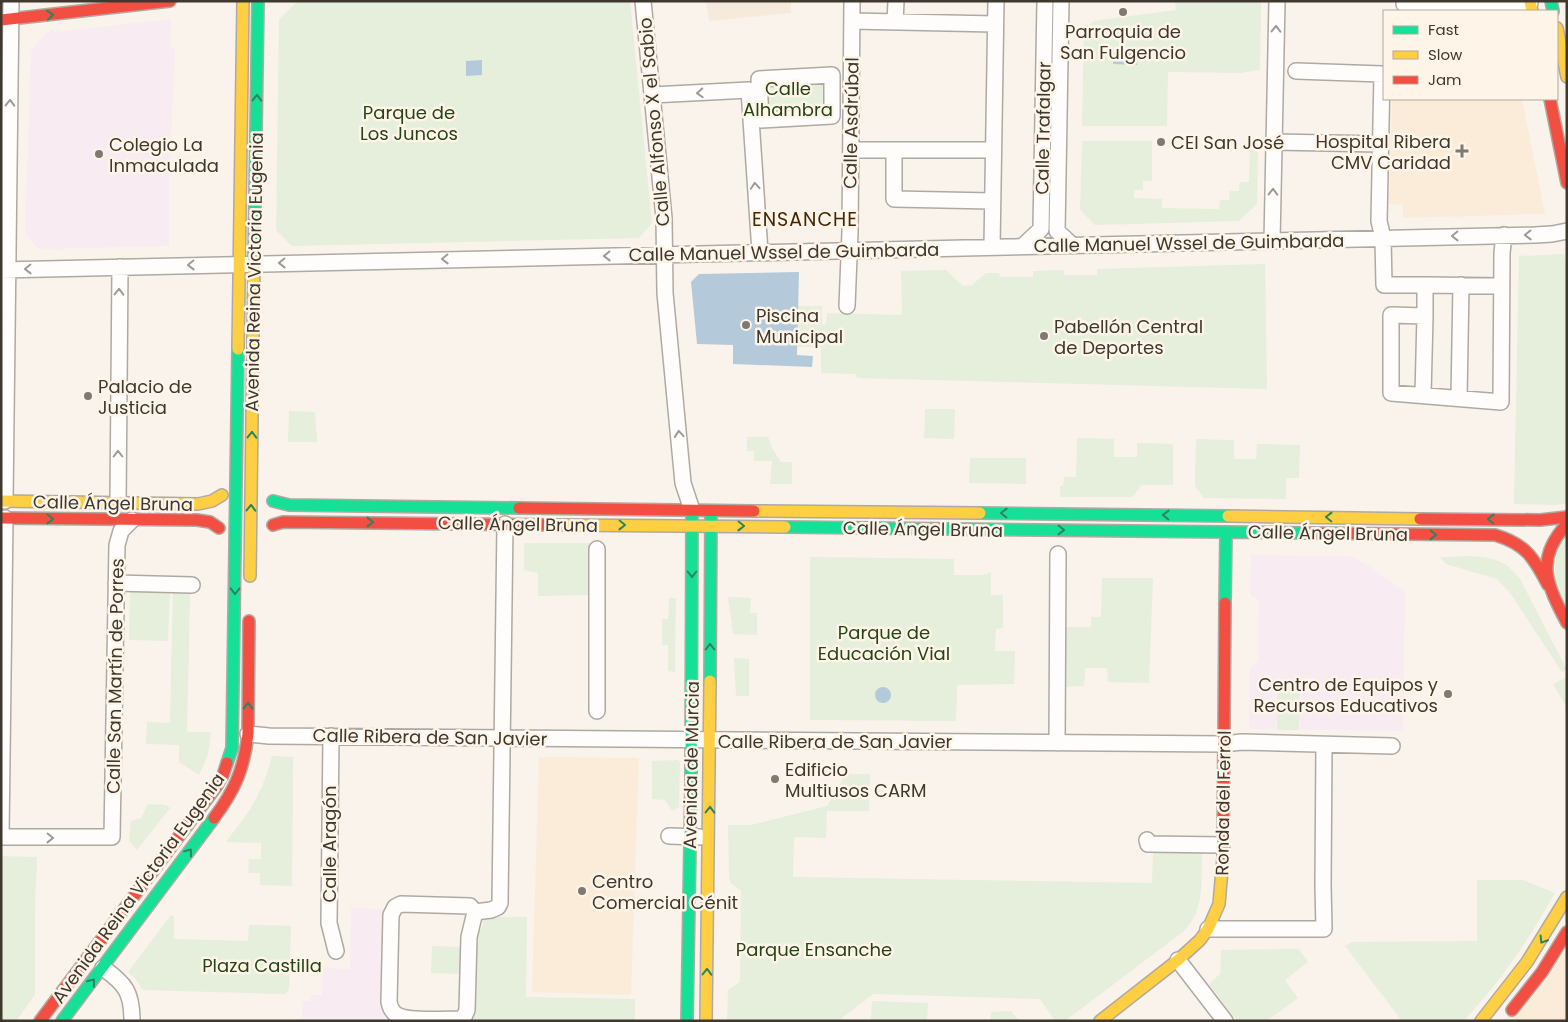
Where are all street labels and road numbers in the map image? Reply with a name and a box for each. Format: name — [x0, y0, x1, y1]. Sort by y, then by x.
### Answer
street label: Calle Alfonso X el Sabio — [632, 17, 676, 227]
street label: Calle Asdrúbal — [837, 57, 865, 189]
street label: Calle Trafalgar — [1029, 61, 1057, 195]
street label: Avenida Reina Victoria Eugenia — [239, 132, 269, 412]
street label: Calle Manuel Wssel de Guimbarda — [1033, 228, 1345, 258]
street label: Calle Manuel Wssel de Guimbarda — [628, 237, 940, 267]
street label: Calle Ángel Bruna — [33, 489, 193, 517]
street label: Calle Ángel Bruna — [438, 510, 598, 538]
street label: Calle Ángel Bruna — [843, 515, 1003, 543]
street label: Calle Ángel Bruna — [1248, 519, 1408, 547]
street label: Calle San Martín de Porres — [100, 558, 130, 794]
street label: Avenida de Murcia — [677, 681, 705, 849]
street label: Calle Ribera de San Javier — [313, 722, 548, 752]
street label: Calle Ribera de San Javier — [718, 729, 953, 754]
street label: Ronda del Ferrol — [1209, 730, 1237, 876]
street label: Avenida Reina Victoria Eugenia — [46, 768, 230, 1008]
street label: Calle Aragón — [317, 785, 342, 903]

